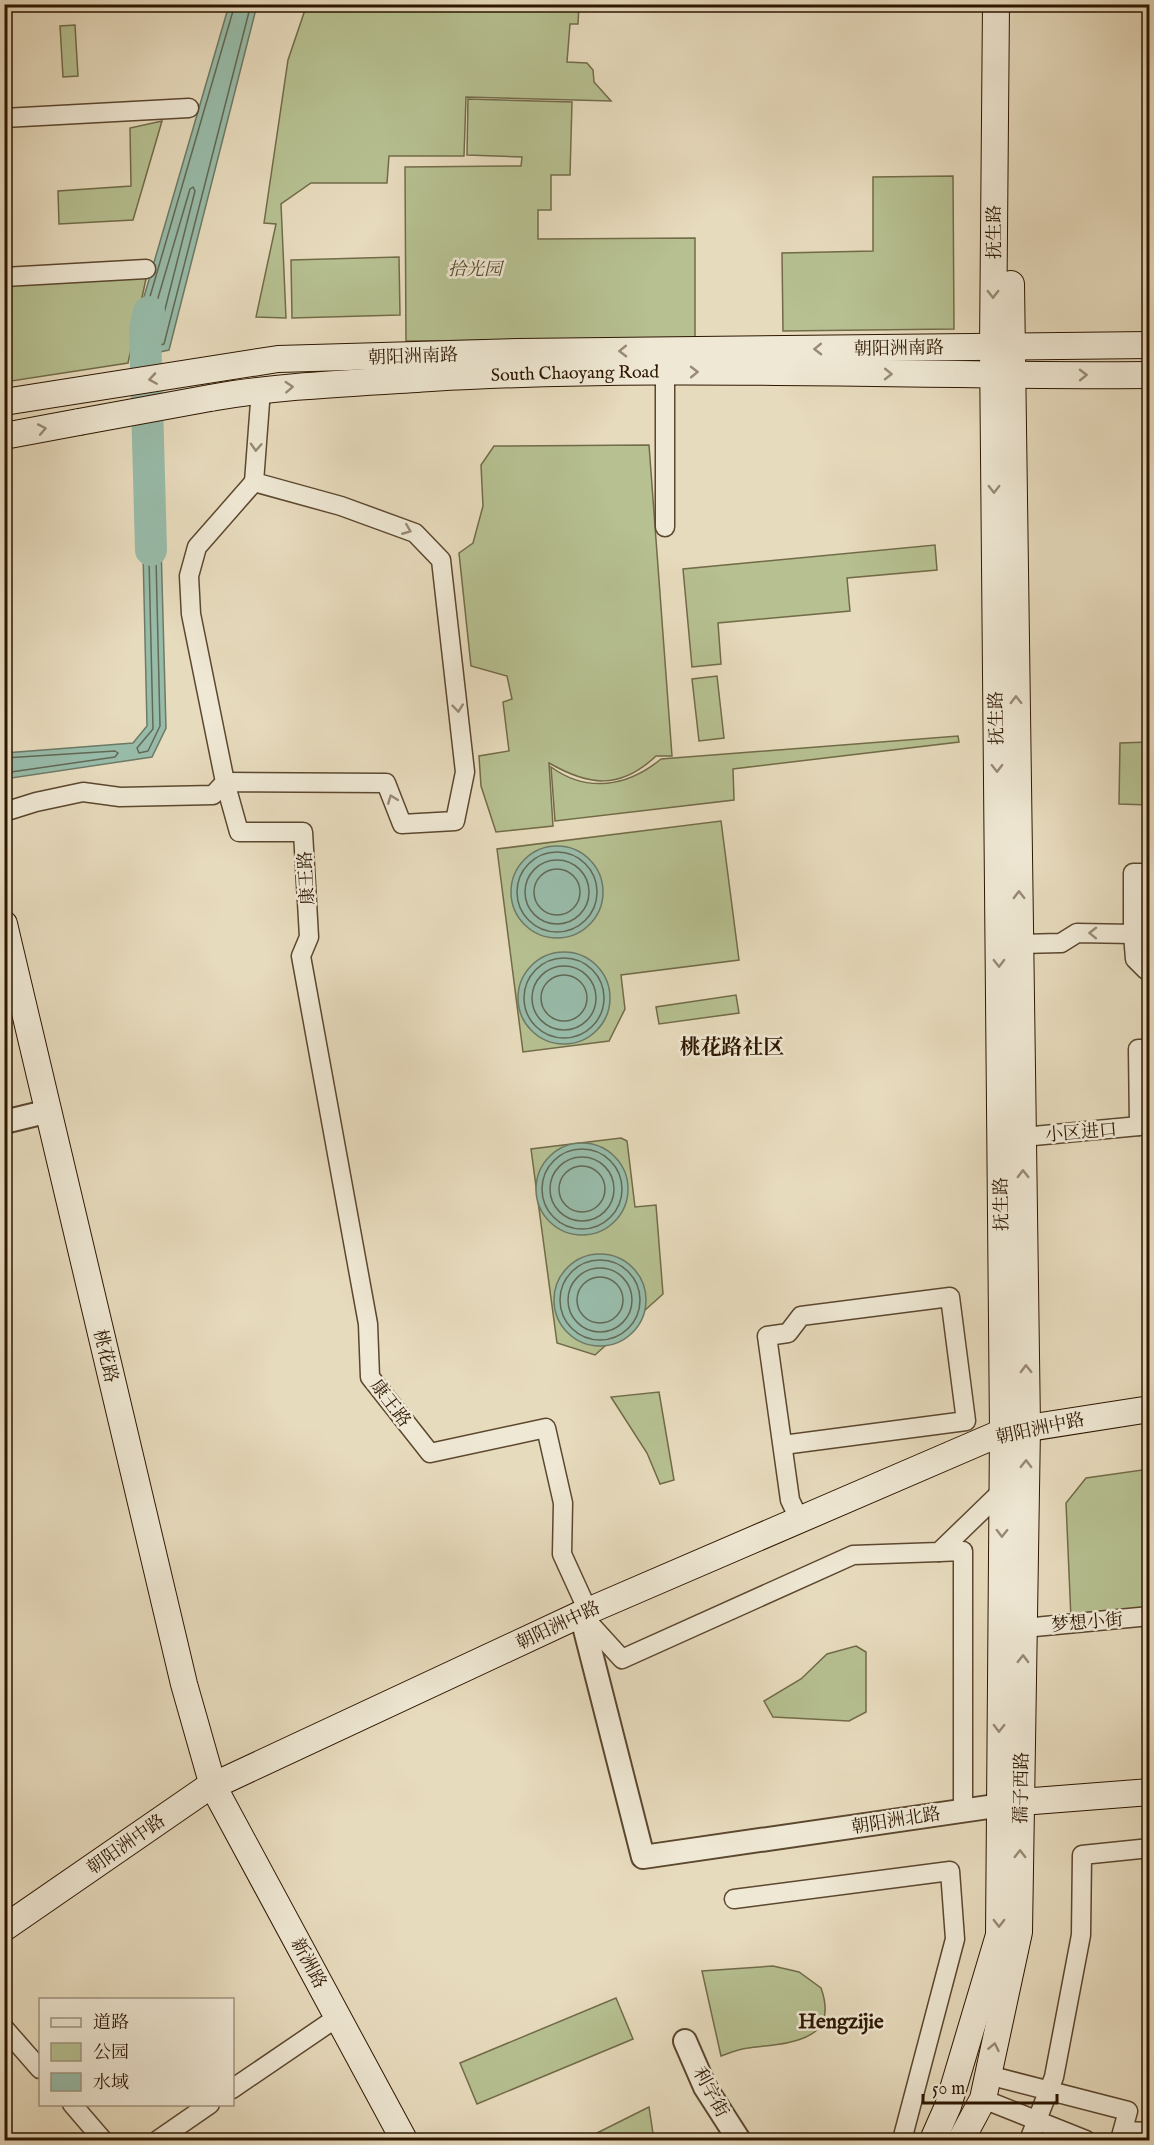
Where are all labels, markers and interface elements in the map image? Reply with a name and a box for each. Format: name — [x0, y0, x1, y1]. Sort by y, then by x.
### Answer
street label: 抚生路 — [984, 205, 1007, 259]
park label: 拾光园 — [448, 259, 505, 282]
one-way arrow — [987, 289, 1000, 298]
street label: 朝阳洲南路 — [854, 337, 944, 362]
one-way arrow — [814, 343, 823, 355]
street label: 朝阳洲南路 — [368, 344, 458, 371]
one-way arrow — [619, 345, 628, 357]
street label: South Chaoyang Road — [490, 361, 659, 388]
one-way arrow — [689, 366, 698, 378]
one-way arrow — [884, 368, 893, 380]
one-way arrow — [1079, 369, 1088, 381]
one-way arrow — [148, 373, 157, 385]
one-way arrow — [284, 381, 293, 394]
one-way arrow — [37, 423, 47, 436]
one-way arrow — [249, 442, 262, 451]
one-way arrow — [988, 484, 1000, 493]
one-way arrow — [401, 523, 412, 535]
street label: 抚生路 — [986, 691, 1009, 745]
one-way arrow — [1010, 695, 1023, 704]
one-way arrow — [451, 703, 463, 713]
one-way arrow — [991, 763, 1003, 772]
one-way arrow — [387, 794, 399, 805]
street label: 康王路 — [295, 850, 320, 905]
one-way arrow — [1013, 890, 1025, 899]
one-way arrow — [1088, 927, 1097, 939]
one-way arrow — [993, 958, 1005, 967]
district label: 桃花路社区 — [680, 1035, 785, 1062]
street label: 小区进口 — [1044, 1119, 1118, 1148]
one-way arrow — [1017, 1169, 1029, 1178]
street label: 抚生路 — [991, 1177, 1014, 1231]
street label: 桃花路 — [87, 1327, 122, 1385]
one-way arrow — [1020, 1364, 1032, 1373]
street label: 康王路 — [364, 1375, 415, 1432]
street label: 朝阳洲中路 — [994, 1409, 1087, 1450]
one-way arrow — [1020, 1460, 1032, 1469]
one-way arrow — [995, 1528, 1008, 1537]
street label: 朝阳洲中路 — [513, 1597, 604, 1656]
street label: 梦想小街 — [1050, 1609, 1124, 1638]
one-way arrow — [1017, 1655, 1030, 1664]
one-way arrow — [993, 1723, 1005, 1732]
street label: 孺子西路 — [1010, 1752, 1035, 1824]
street label: 朝阳洲北路 — [850, 1803, 942, 1840]
street label: 朝阳洲中路 — [83, 1810, 170, 1880]
one-way arrow — [1014, 1850, 1026, 1859]
one-way arrow — [993, 1918, 1005, 1927]
street label: 新洲路 — [285, 1934, 331, 1993]
legend — [39, 1998, 234, 2106]
district label: Hengzijie — [798, 2009, 884, 2036]
text: 道路 — [93, 2012, 129, 2035]
text: 公园 — [93, 2042, 129, 2065]
one-way arrow — [987, 2042, 1000, 2052]
street label: 利字街 — [687, 2064, 733, 2122]
scale bar — [923, 2067, 1056, 2105]
text: 水域 — [93, 2072, 129, 2095]
text: 50 m — [932, 2078, 965, 2101]

